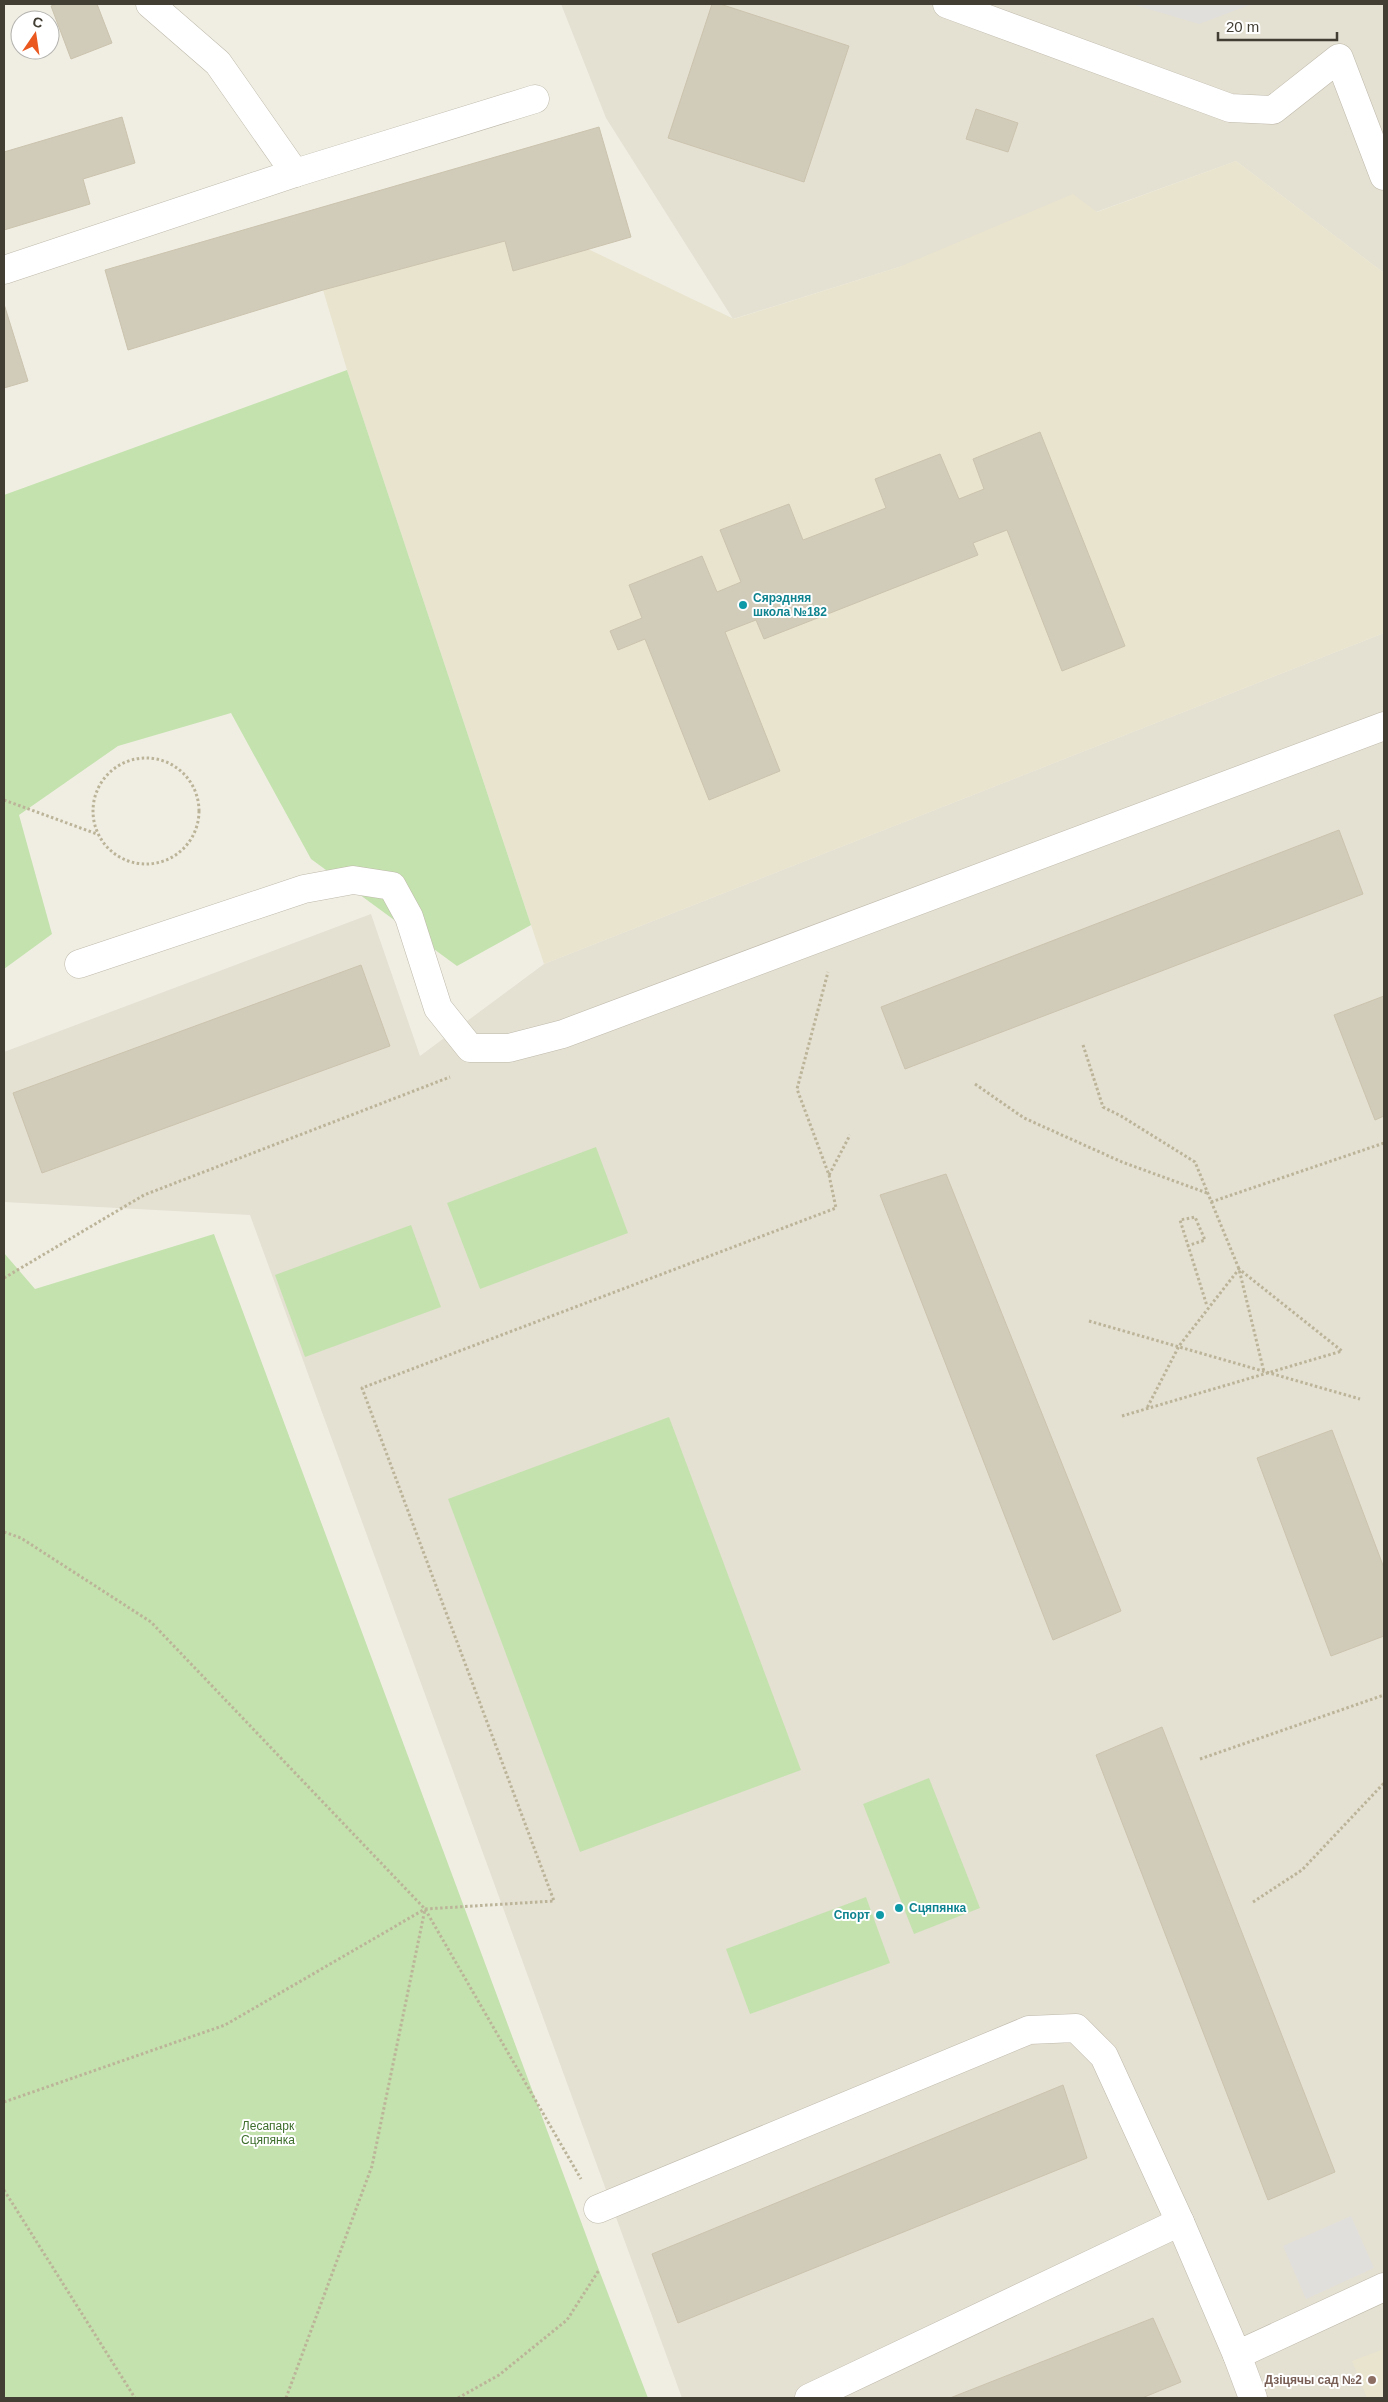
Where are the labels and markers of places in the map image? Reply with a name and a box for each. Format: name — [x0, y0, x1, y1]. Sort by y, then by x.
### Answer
place label: Сярэдняя школа №182 — [753, 591, 827, 619]
marker: Сярэдняя школа №182 — [737, 599, 749, 611]
place label: Сцяпянка — [909, 1901, 967, 1915]
marker: Сцяпянка — [893, 1902, 905, 1914]
place label: Спорт — [834, 1908, 870, 1922]
marker: Спорт — [874, 1909, 886, 1921]
place label: Дзіцячы сад №2 — [1264, 2373, 1362, 2387]
marker: Дзіцячы сад №2 — [1366, 2374, 1378, 2386]

